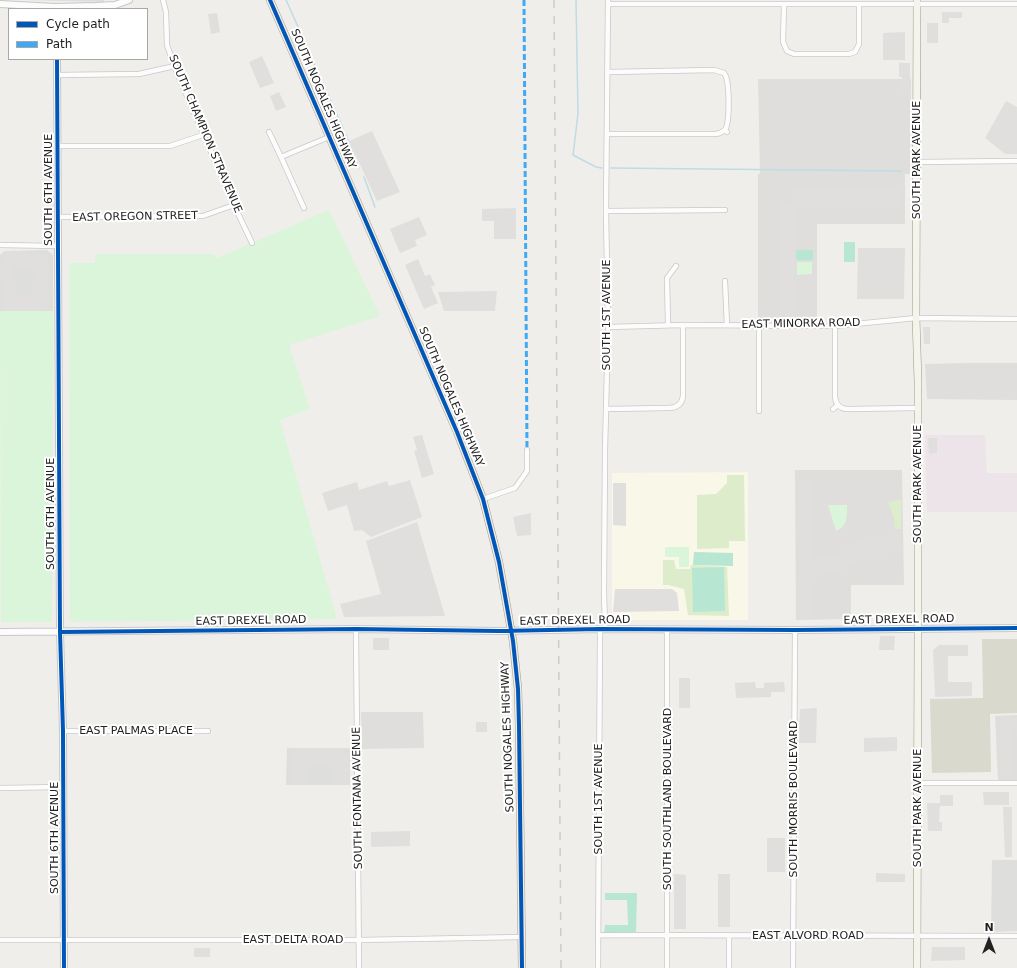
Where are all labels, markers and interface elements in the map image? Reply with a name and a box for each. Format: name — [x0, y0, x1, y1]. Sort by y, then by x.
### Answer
legend — [8, 8, 148, 60]
text: Cycle path — [46, 17, 110, 31]
street label: SOUTH NOGALES HIGHWAY — [287, 27, 359, 171]
text: Path — [46, 37, 72, 51]
street label: SOUTH CHAMPION STRAVENUE — [166, 53, 244, 215]
street label: SOUTH PARK AVENUE — [910, 101, 924, 219]
street label: SOUTH 6TH AVENUE — [42, 134, 56, 246]
street label: EAST OREGON STREET — [72, 209, 198, 225]
street label: SOUTH 1ST AVENUE — [600, 260, 614, 370]
street label: EAST MINORKA ROAD — [741, 316, 861, 332]
street label: SOUTH NOGALES HIGHWAY — [415, 325, 487, 469]
street label: SOUTH PARK AVENUE — [911, 425, 925, 543]
street label: SOUTH 6TH AVENUE — [44, 458, 58, 570]
street label: EAST DREXEL ROAD — [843, 612, 955, 628]
street label: EAST DREXEL ROAD — [195, 613, 307, 629]
street label: EAST DREXEL ROAD — [519, 613, 631, 629]
street label: SOUTH NOGALES HIGHWAY — [499, 661, 517, 813]
street label: SOUTH SOUTHLAND BOULEVARD — [661, 708, 675, 890]
street label: SOUTH MORRIS BOULEVARD — [787, 721, 801, 877]
street label: EAST PALMAS PLACE — [79, 724, 193, 738]
street label: SOUTH FONTANA AVENUE — [350, 727, 366, 869]
street label: SOUTH 1ST AVENUE — [592, 744, 606, 854]
street label: SOUTH PARK AVENUE — [911, 749, 925, 867]
street label: SOUTH 6TH AVENUE — [48, 782, 62, 894]
north arrow — [969, 920, 1009, 960]
text: N — [984, 921, 994, 934]
street label: EAST ALVORD ROAD — [752, 929, 864, 943]
street label: EAST DELTA ROAD — [243, 933, 343, 947]

